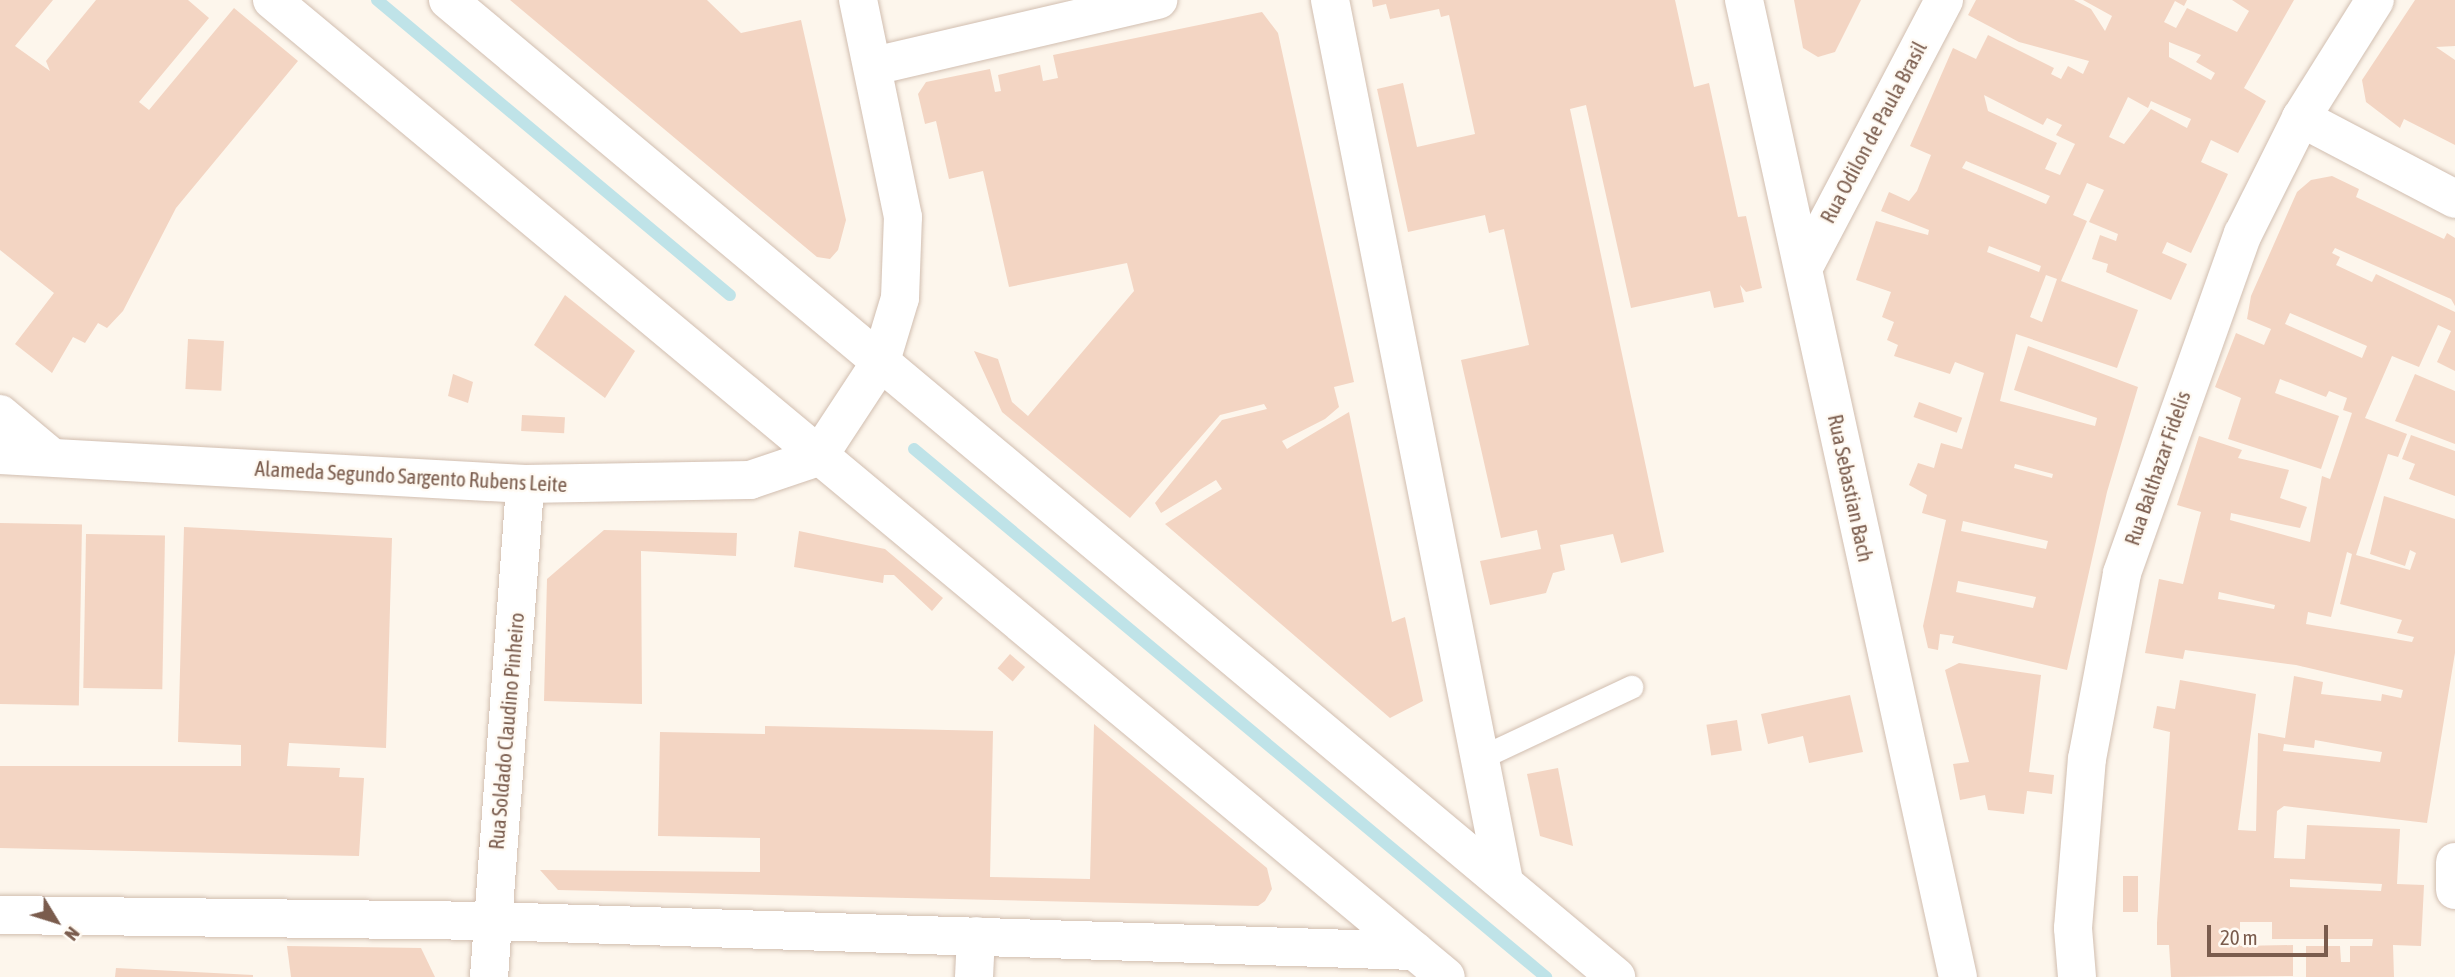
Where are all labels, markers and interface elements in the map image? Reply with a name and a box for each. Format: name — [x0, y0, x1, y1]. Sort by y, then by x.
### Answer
street label: Rua Odilon de Paula Brasil — [1814, 37, 1932, 227]
street label: Rua Balthazar Fidelis — [2119, 388, 2195, 548]
street label: Rua Sebastian Bach — [1823, 412, 1879, 564]
street label: Alameda Segundo Sargento Rubens Leite — [254, 455, 568, 497]
street label: Rua Soldado Claudino Pinheiro — [483, 611, 529, 851]
north arrow — [21, 886, 91, 956]
scale bar — [2210, 911, 2331, 955]
text: N — [60, 923, 85, 945]
text: 20 m — [2220, 925, 2258, 949]

